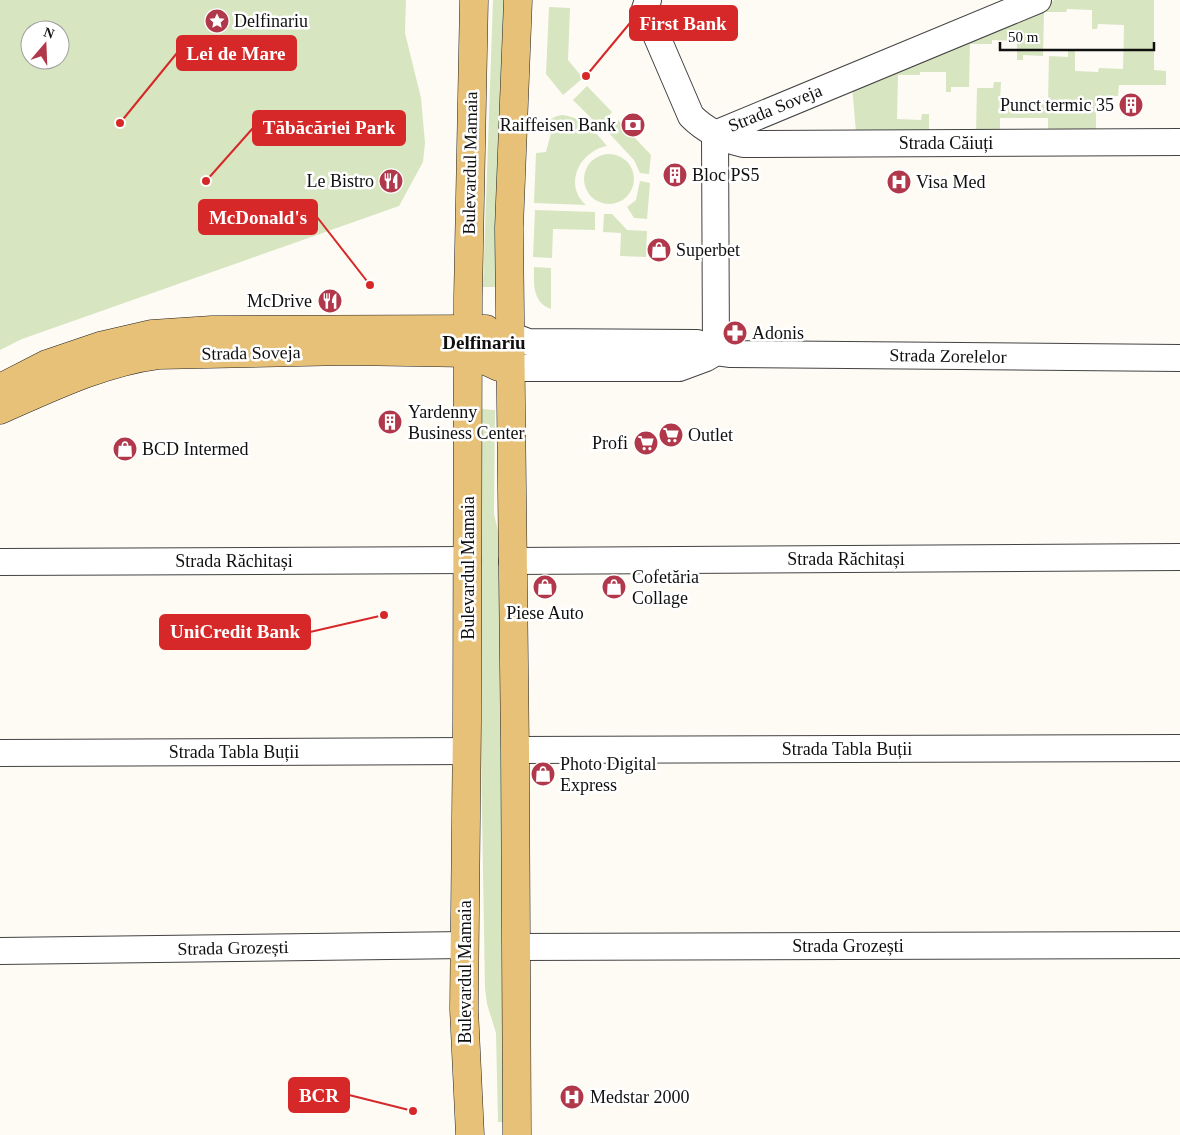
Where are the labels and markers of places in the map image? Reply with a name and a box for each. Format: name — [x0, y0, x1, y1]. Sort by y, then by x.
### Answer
callout: First Bank — [630, 6, 737, 40]
place icon: Delfinariu — [204, 8, 230, 34]
place label: Delfinariu — [234, 11, 308, 31]
callout: Lei de Mare — [177, 36, 296, 70]
building icon: Punct termic 35 — [1118, 92, 1144, 118]
place label: Punct termic 35 — [1000, 95, 1114, 115]
callout: Tăbăcăriei Park — [253, 111, 405, 145]
bank icon: Raiffeisen Bank — [620, 112, 646, 138]
place label: Raiffeisen Bank — [500, 115, 616, 135]
building icon: Bloc PS5 — [662, 162, 688, 188]
place label: Bloc PS5 — [692, 165, 760, 185]
restaurant icon: Le Bistro — [378, 168, 404, 194]
hospital icon: Visa Med — [886, 169, 912, 195]
place label: Le Bistro — [307, 171, 374, 191]
place label: Visa Med — [916, 172, 985, 192]
callout: McDonald's — [199, 200, 317, 234]
shop icon: Superbet — [646, 237, 672, 263]
place label: Superbet — [676, 240, 740, 260]
restaurant icon: McDrive — [317, 288, 343, 314]
place label: McDrive — [247, 291, 312, 311]
pharmacy icon: Adonis — [722, 320, 748, 346]
place label: Adonis — [752, 323, 804, 343]
place label: Yardenny Business Center — [408, 402, 525, 443]
building icon: Yardenny Business Center — [377, 409, 403, 435]
supermarket icon: Outlet — [658, 422, 684, 448]
place label: Outlet — [688, 425, 733, 445]
supermarket icon: Profi — [633, 430, 659, 456]
place label: Profi — [592, 433, 628, 453]
shop icon: BCD Intermed — [112, 436, 138, 462]
place label: BCD Intermed — [142, 439, 248, 459]
place label: Cofetăria Collage — [632, 567, 699, 608]
shop icon: Piese Auto — [532, 574, 558, 600]
shop icon: Cofetăria Collage — [601, 574, 627, 600]
place label: Piese Auto — [506, 603, 584, 623]
callout: UniCredit Bank — [160, 615, 310, 649]
place label: Photo Digital Express — [560, 754, 657, 795]
shop icon: Photo Digital Express — [530, 761, 556, 787]
callout: BCR — [289, 1078, 349, 1112]
hospital icon: Medstar 2000 — [559, 1084, 585, 1110]
place label: Medstar 2000 — [590, 1087, 689, 1107]

